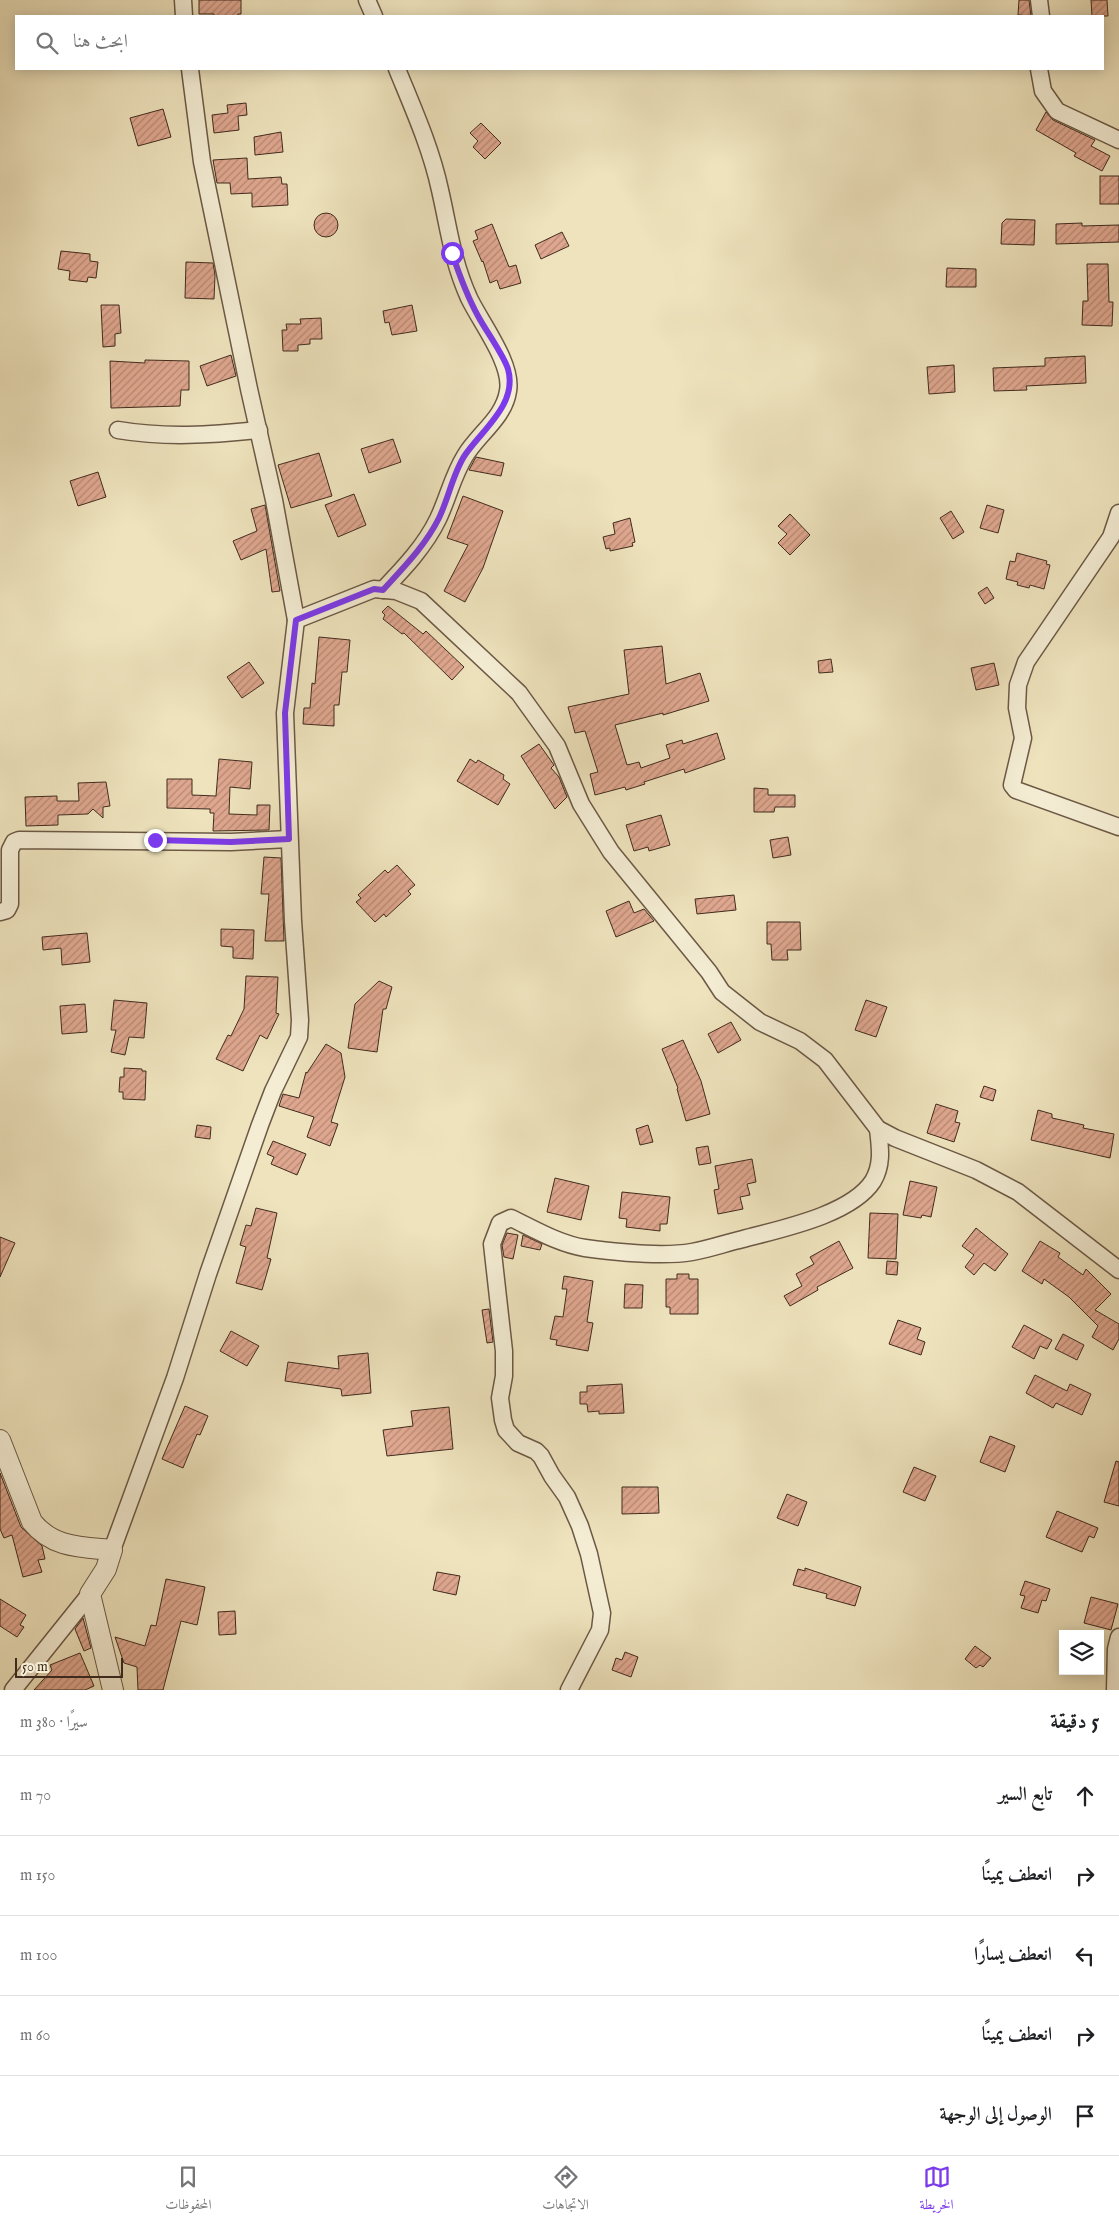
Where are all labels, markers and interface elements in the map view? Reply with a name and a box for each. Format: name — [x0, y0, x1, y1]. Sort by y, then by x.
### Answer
search box — [15, 15, 1104, 70]
icon: search — [33, 29, 61, 57]
text: ابحث هنا — [73, 30, 128, 54]
route start — [441, 242, 464, 265]
route end — [144, 829, 167, 852]
map controls — [1059, 1630, 1104, 1675]
button: layers — [1059, 1630, 1104, 1675]
scale bar — [15, 1655, 122, 1678]
text: 50 m — [22, 1658, 48, 1676]
text: 5 دقيقة — [1050, 1709, 1099, 1736]
text: سيرًا · 380 m — [20, 1713, 88, 1733]
icon: ahead — [1071, 1782, 1099, 1810]
text: تابع السير — [998, 1783, 1052, 1807]
text: 70 m — [20, 1786, 51, 1806]
icon: right — [1071, 1862, 1099, 1890]
text: انعطف يمينًا — [982, 1863, 1052, 1887]
text: 150 m — [20, 1866, 55, 1886]
icon: left — [1071, 1942, 1099, 1970]
text: انعطف يسارًا — [974, 1943, 1052, 1967]
text: 100 m — [20, 1946, 57, 1966]
icon: right — [1071, 2022, 1099, 2050]
text: انعطف يمينًا — [982, 2023, 1052, 2047]
text: 60 m — [20, 2026, 50, 2046]
icon: arrive — [1071, 2102, 1099, 2130]
text: الوصول إلى الوجهة — [940, 2103, 1052, 2127]
tab: المحفوظات — [165, 2163, 212, 2218]
tab: الاتجاهات — [542, 2163, 589, 2218]
tab: الخريطة — [920, 2163, 954, 2218]

